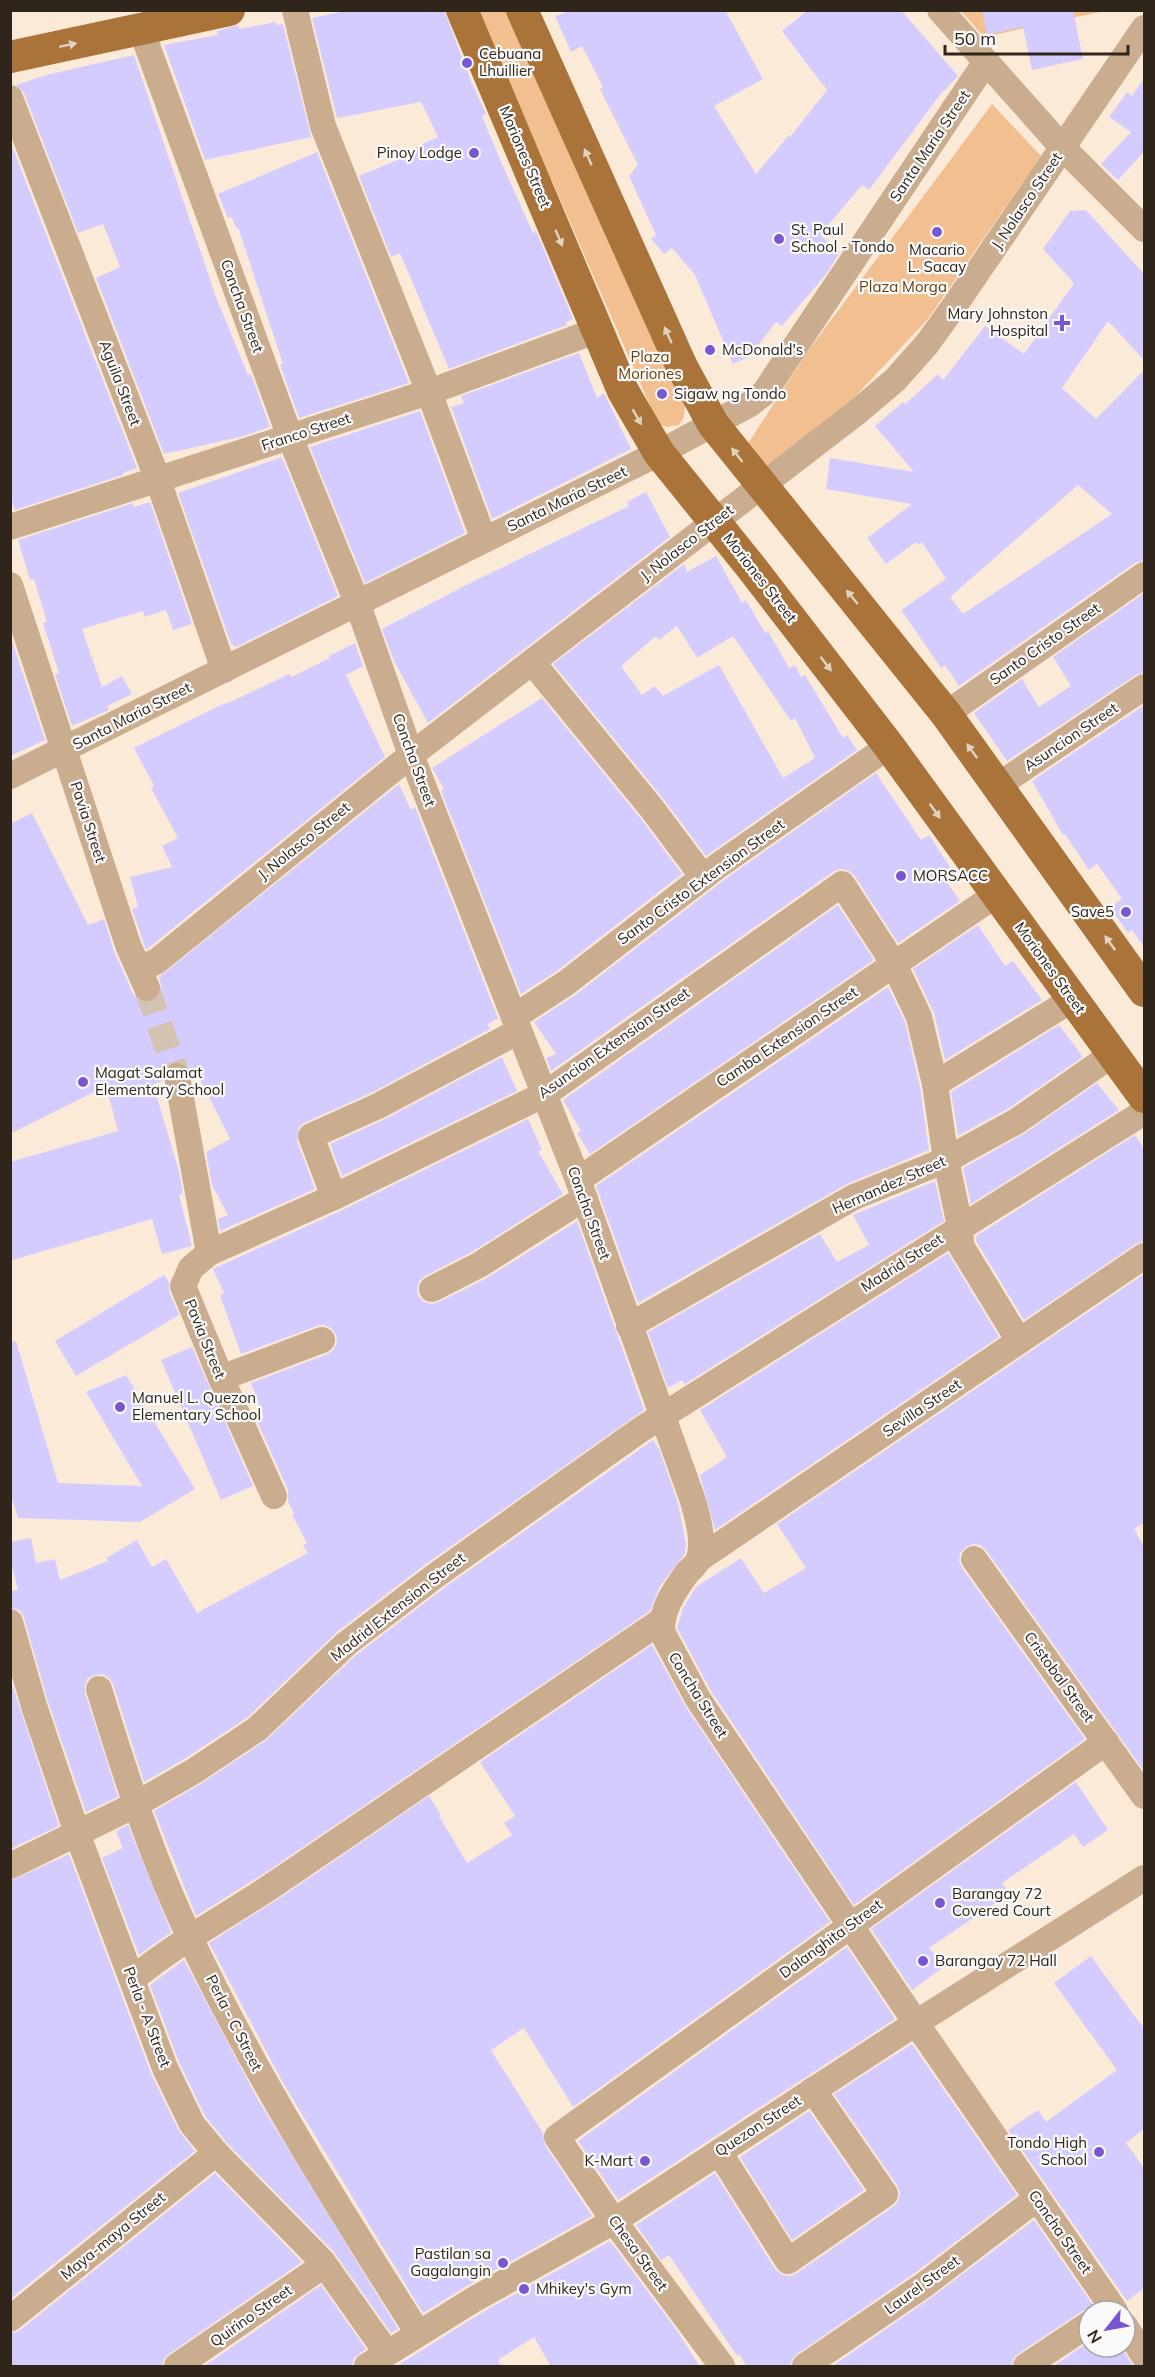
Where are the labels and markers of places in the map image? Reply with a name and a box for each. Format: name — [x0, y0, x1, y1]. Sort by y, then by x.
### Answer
place label: Cebuana Lhuillier — [479, 44, 541, 80]
marker: Cebuana Lhuillier — [460, 56, 474, 70]
place label: Pinoy Lodge — [377, 143, 462, 162]
marker: Pinoy Lodge — [467, 146, 481, 160]
place label: St. Paul School - Tondo — [791, 220, 894, 256]
marker: Macario L. Sacay — [930, 225, 944, 239]
marker: St. Paul School - Tondo — [772, 232, 786, 246]
place label: Macario L. Sacay — [908, 240, 966, 276]
place label: Mary Johnston Hospital — [947, 304, 1048, 340]
marker: Mary Johnston Hospital — [1053, 314, 1071, 332]
place label: McDonald's — [722, 340, 803, 359]
marker: McDonald's — [703, 343, 717, 357]
place label: Sigaw ng Tondo — [674, 384, 786, 403]
marker: Sigaw ng Tondo — [655, 387, 669, 401]
place label: MORSACC — [913, 866, 988, 885]
marker: MORSACC — [894, 869, 908, 883]
place label: Save5 — [1071, 902, 1114, 921]
marker: Save5 — [1119, 905, 1133, 919]
place label: Magat Salamat Elementary School — [95, 1063, 224, 1099]
marker: Magat Salamat Elementary School — [76, 1075, 90, 1089]
place label: Manuel L. Quezon Elementary School — [132, 1388, 261, 1424]
marker: Manuel L. Quezon Elementary School — [113, 1400, 127, 1414]
place label: Barangay 72 Covered Court — [952, 1884, 1051, 1920]
marker: Barangay 72 Covered Court — [933, 1896, 947, 1910]
place label: Barangay 72 Hall — [935, 1951, 1057, 1970]
marker: Barangay 72 Hall — [916, 1954, 930, 1968]
place label: Tondo High School — [1007, 2133, 1087, 2169]
marker: Tondo High School — [1092, 2145, 1106, 2159]
place label: K-Mart — [585, 2151, 633, 2170]
marker: K-Mart — [638, 2154, 652, 2168]
place label: Pastilan sa Gagalangin — [410, 2244, 491, 2280]
marker: Pastilan sa Gagalangin — [496, 2256, 510, 2270]
place label: Mhikey's Gym — [536, 2279, 632, 2298]
marker: Mhikey's Gym — [517, 2282, 531, 2296]

